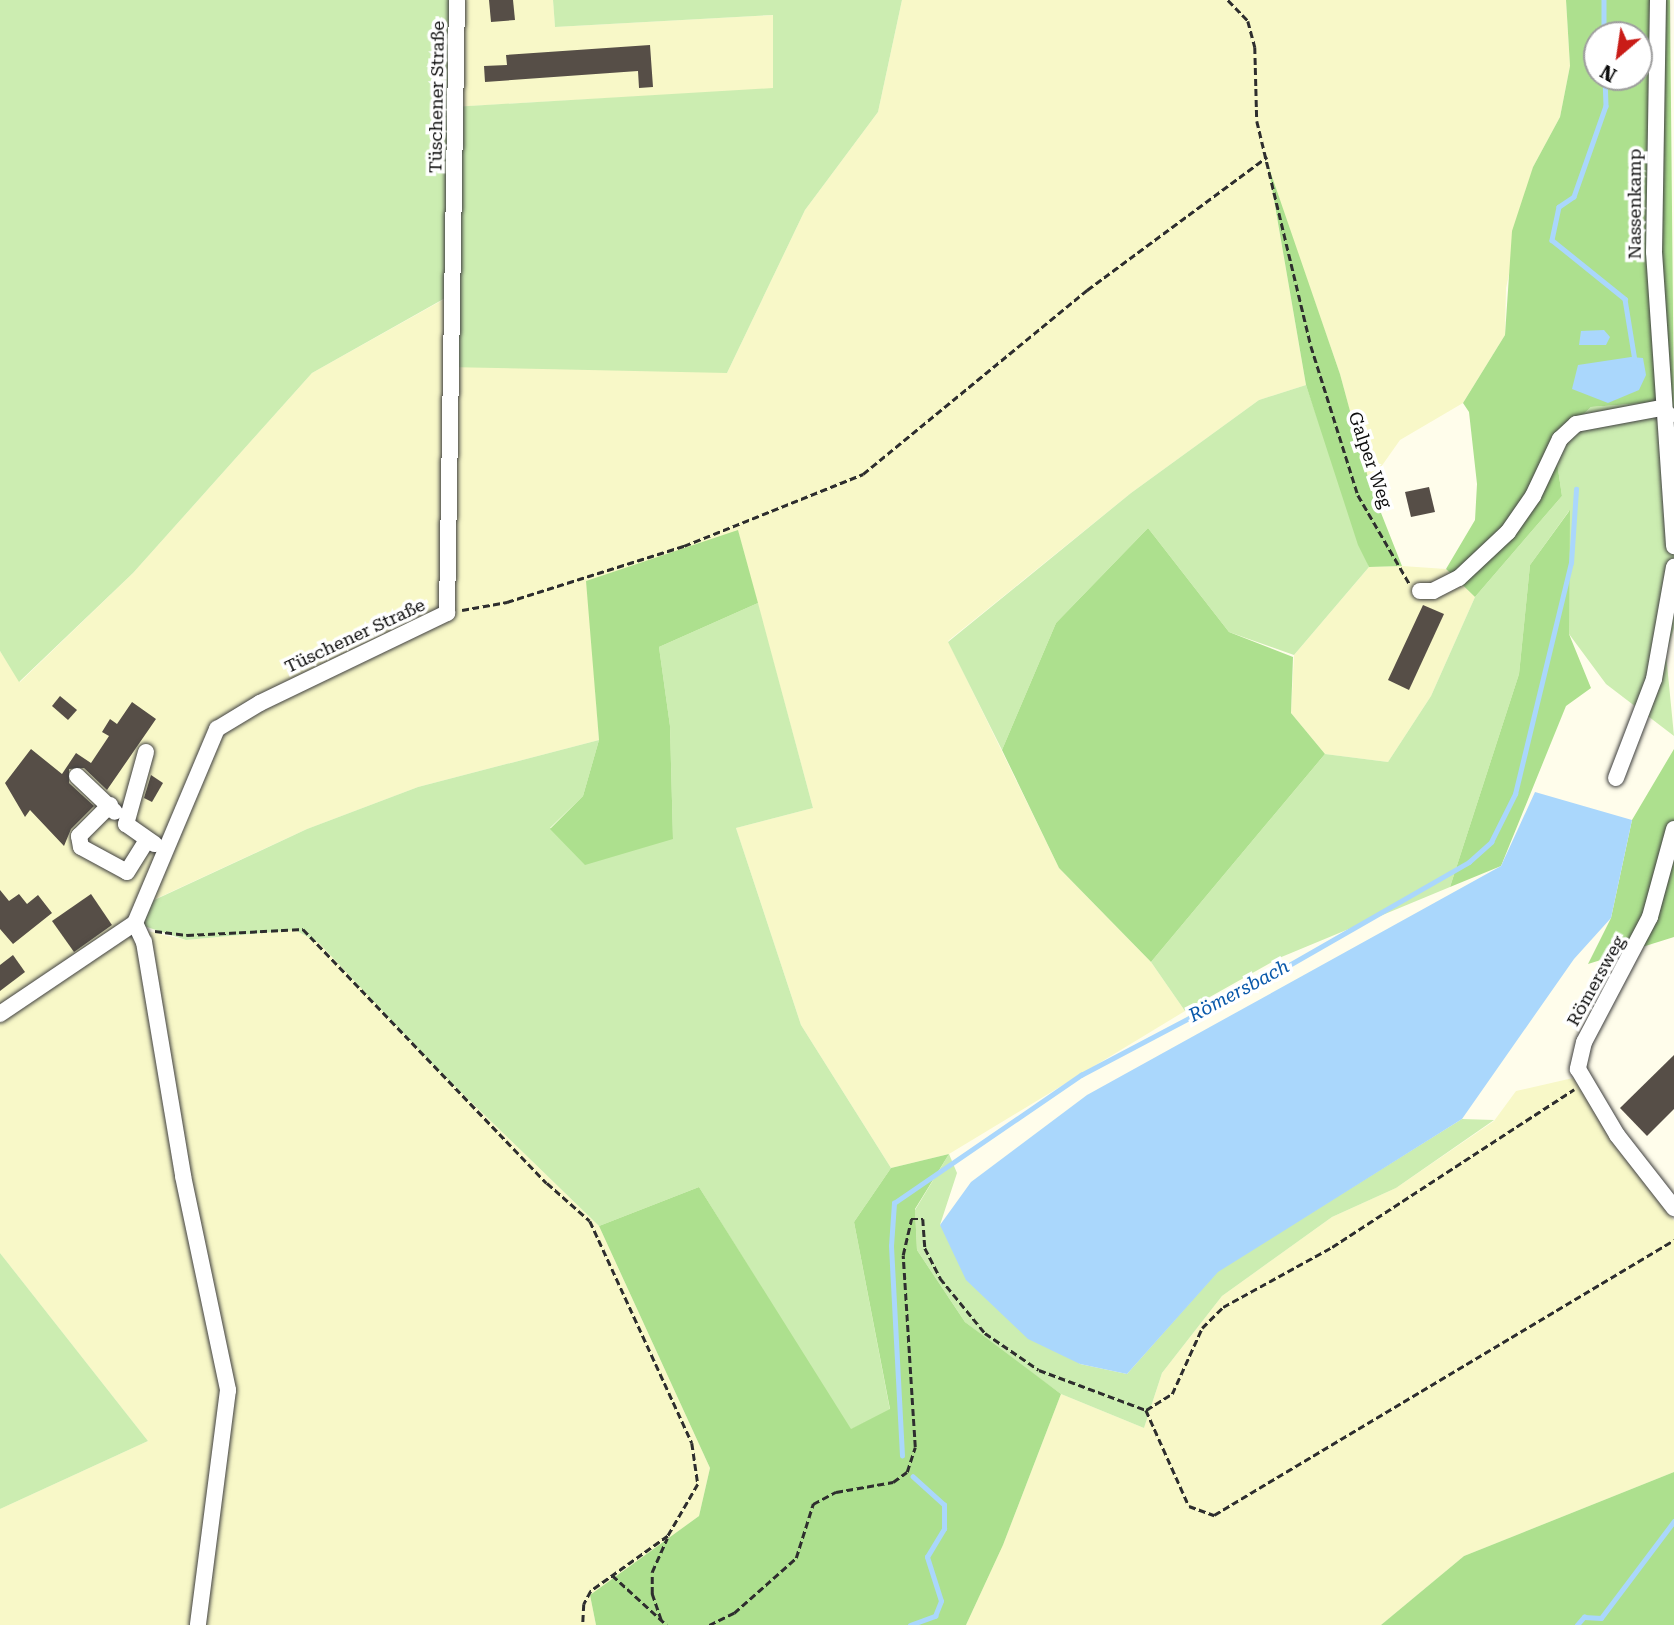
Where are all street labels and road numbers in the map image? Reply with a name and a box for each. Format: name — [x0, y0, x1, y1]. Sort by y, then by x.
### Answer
street label: Tüschener Straße — [425, 21, 449, 173]
street label: Nassenkamp — [1624, 149, 1646, 259]
street label: Galper Weg — [1343, 409, 1397, 511]
street label: Tüschener Straße — [281, 594, 429, 678]
street label: Römersweg — [1562, 932, 1630, 1030]

